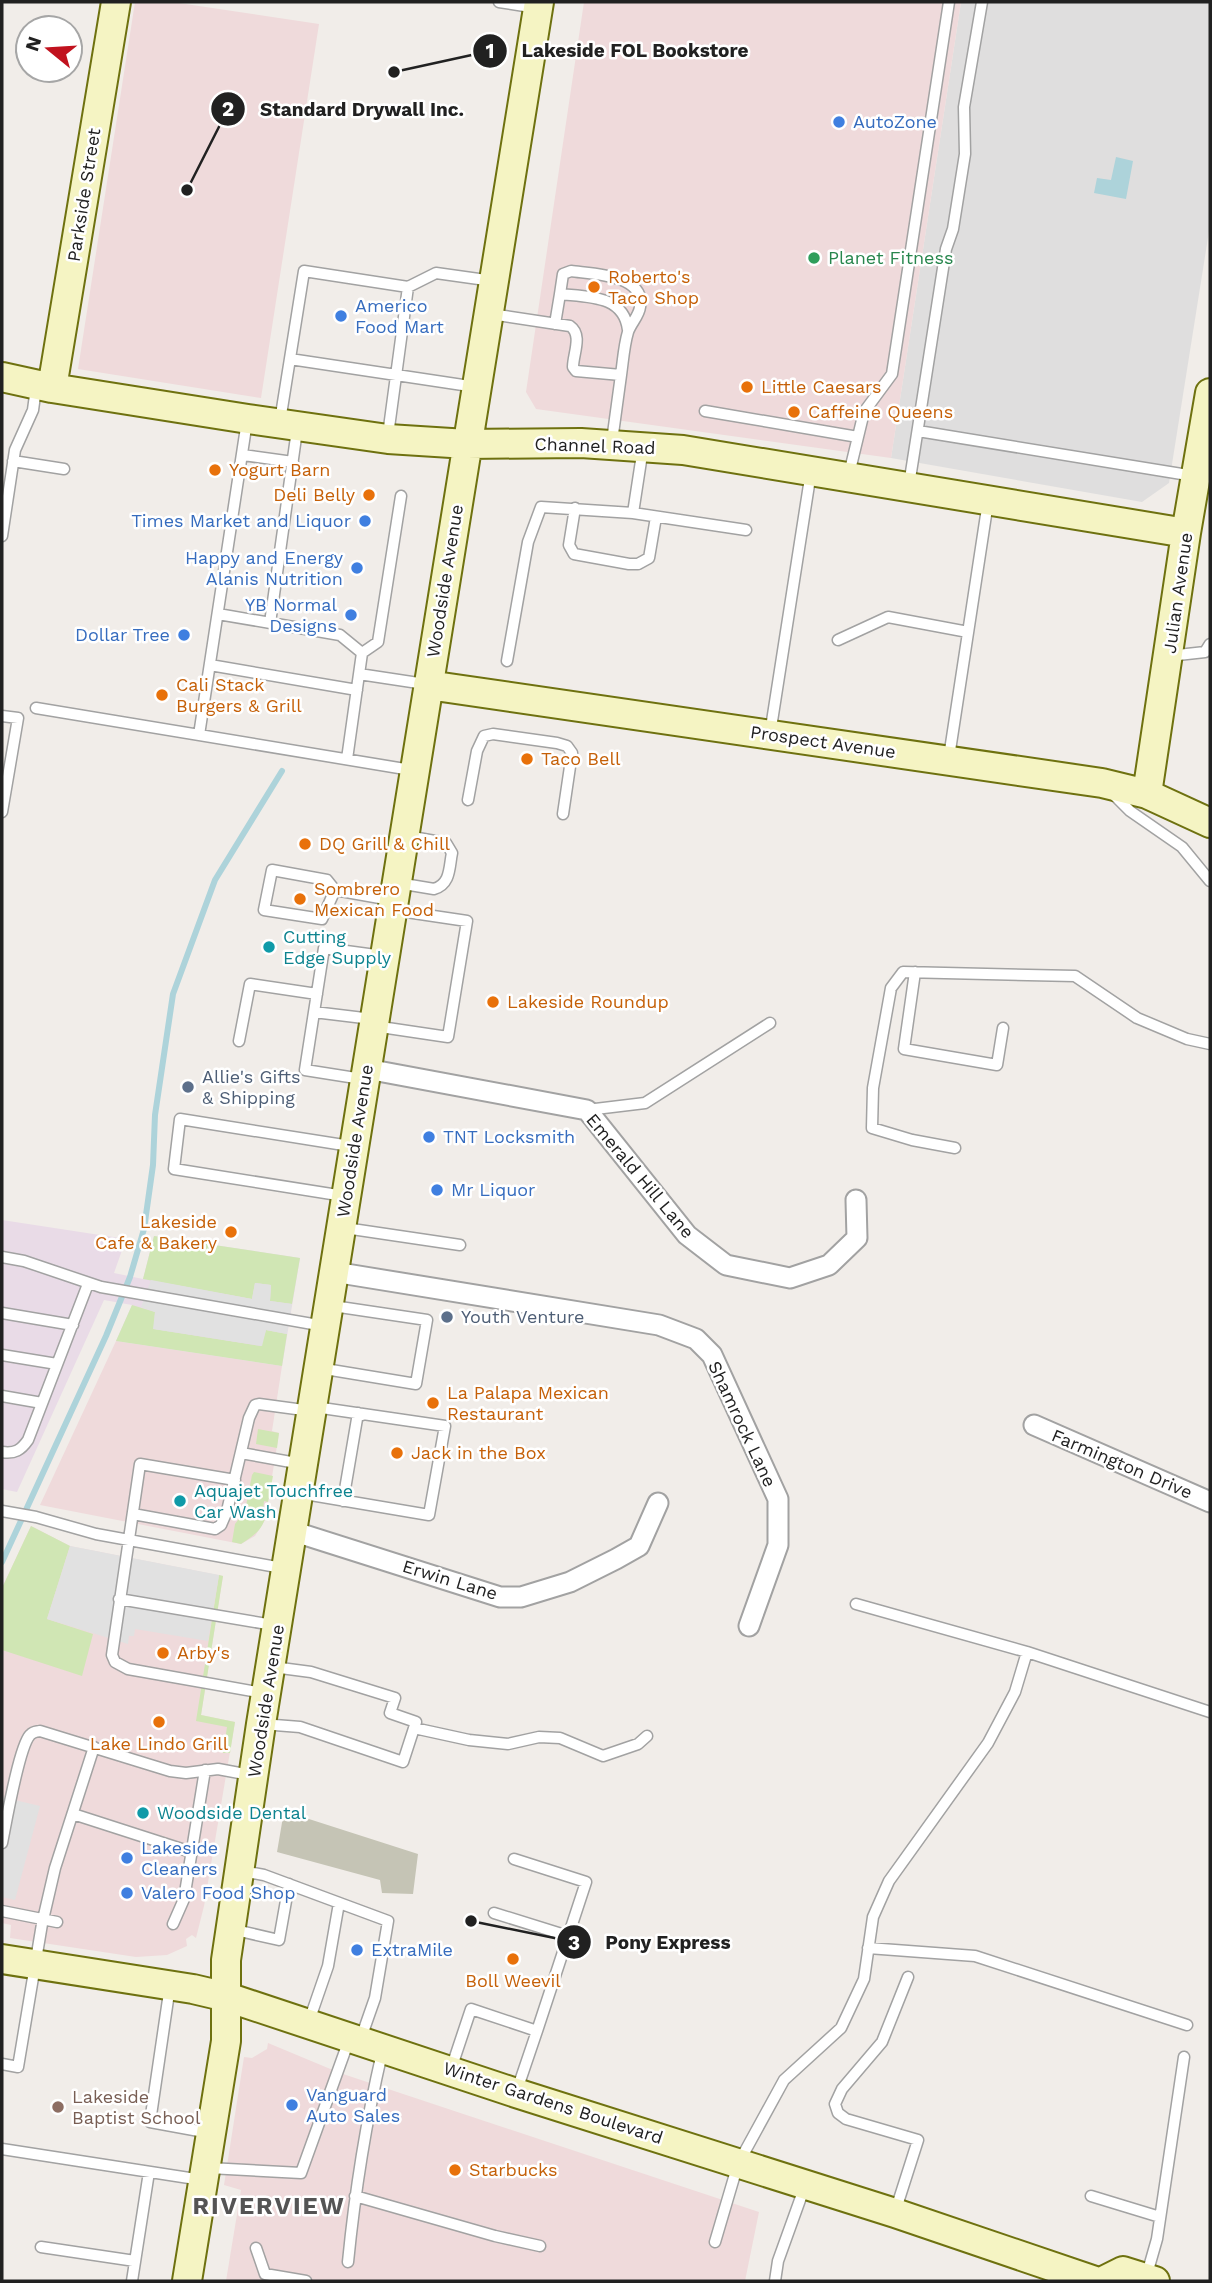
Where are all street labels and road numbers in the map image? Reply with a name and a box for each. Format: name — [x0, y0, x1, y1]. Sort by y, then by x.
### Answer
street label: Parkside Street — [63, 126, 104, 263]
street label: Channel Road — [534, 433, 656, 458]
street label: Woodside Avenue — [422, 503, 467, 659]
street label: Julian Avenue — [1159, 531, 1196, 655]
street label: Prospect Avenue — [749, 721, 897, 762]
street label: Woodside Avenue — [332, 1063, 377, 1219]
street label: Emerald Hill Lane — [582, 1109, 699, 1242]
street label: Shamrock Lane — [704, 1358, 781, 1490]
street label: Farmington Drive — [1049, 1424, 1196, 1503]
street label: Erwin Lane — [400, 1555, 500, 1604]
street label: Woodside Avenue — [243, 1623, 288, 1779]
street label: Winter Gardens Boulevard — [441, 2057, 666, 2148]

